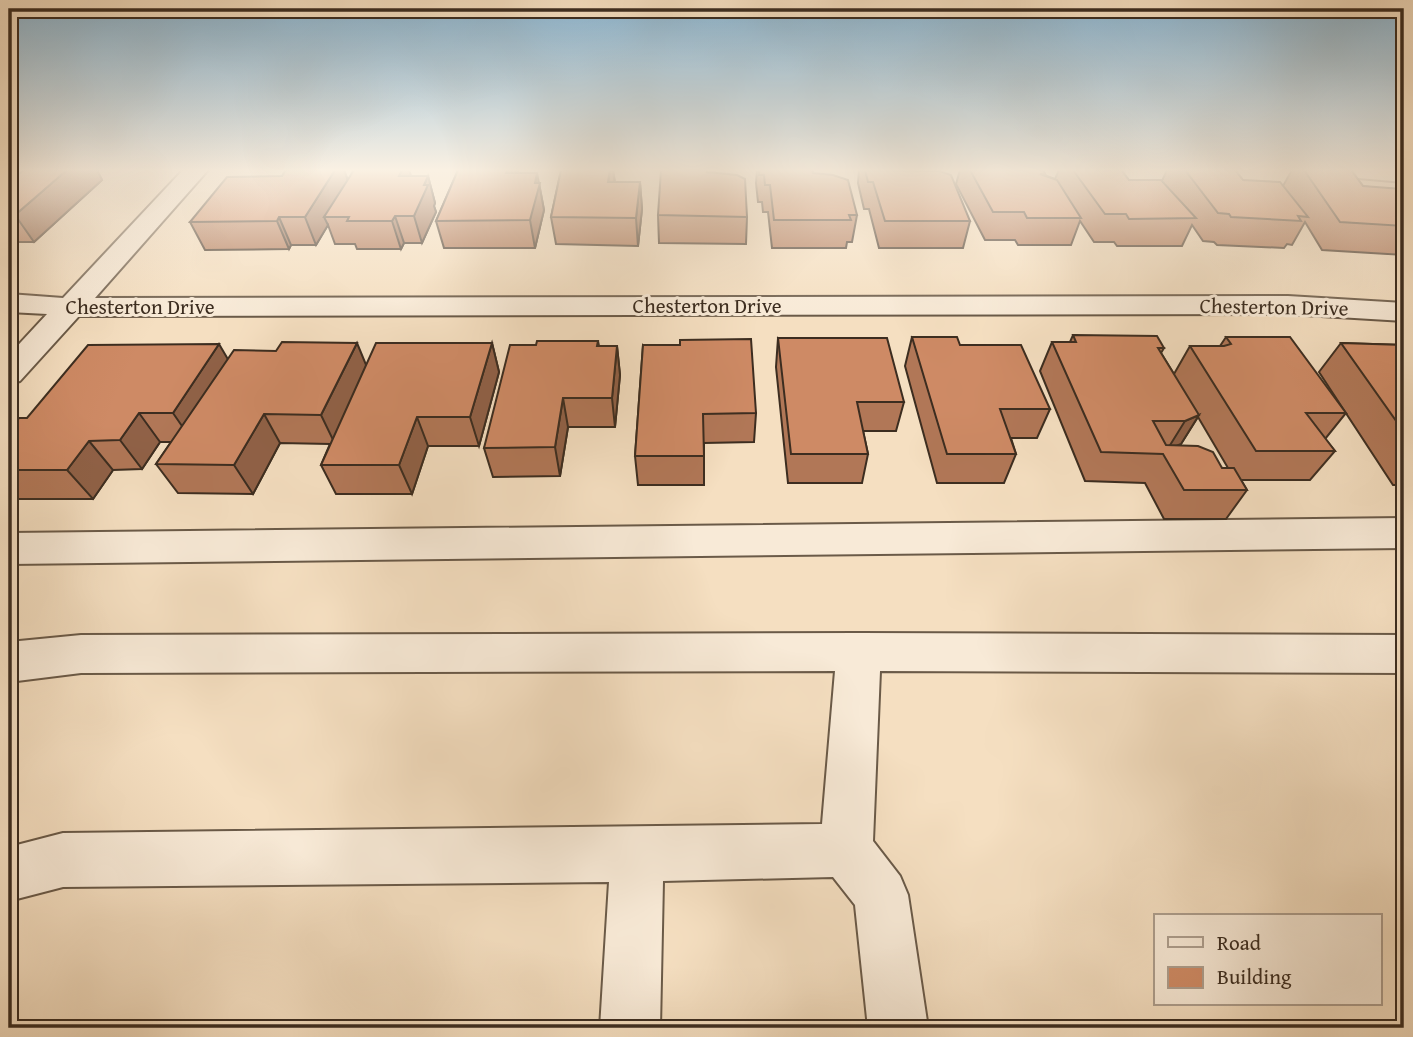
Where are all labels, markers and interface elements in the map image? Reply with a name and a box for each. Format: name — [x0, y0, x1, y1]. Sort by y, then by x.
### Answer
street label: Chesterton Drive — [633, 290, 782, 321]
street label: Chesterton Drive — [1199, 290, 1349, 323]
street label: Chesterton Drive — [66, 291, 215, 322]
legend — [1154, 914, 1382, 1006]
text: Road — [1217, 927, 1262, 958]
text: Building — [1217, 961, 1292, 992]

